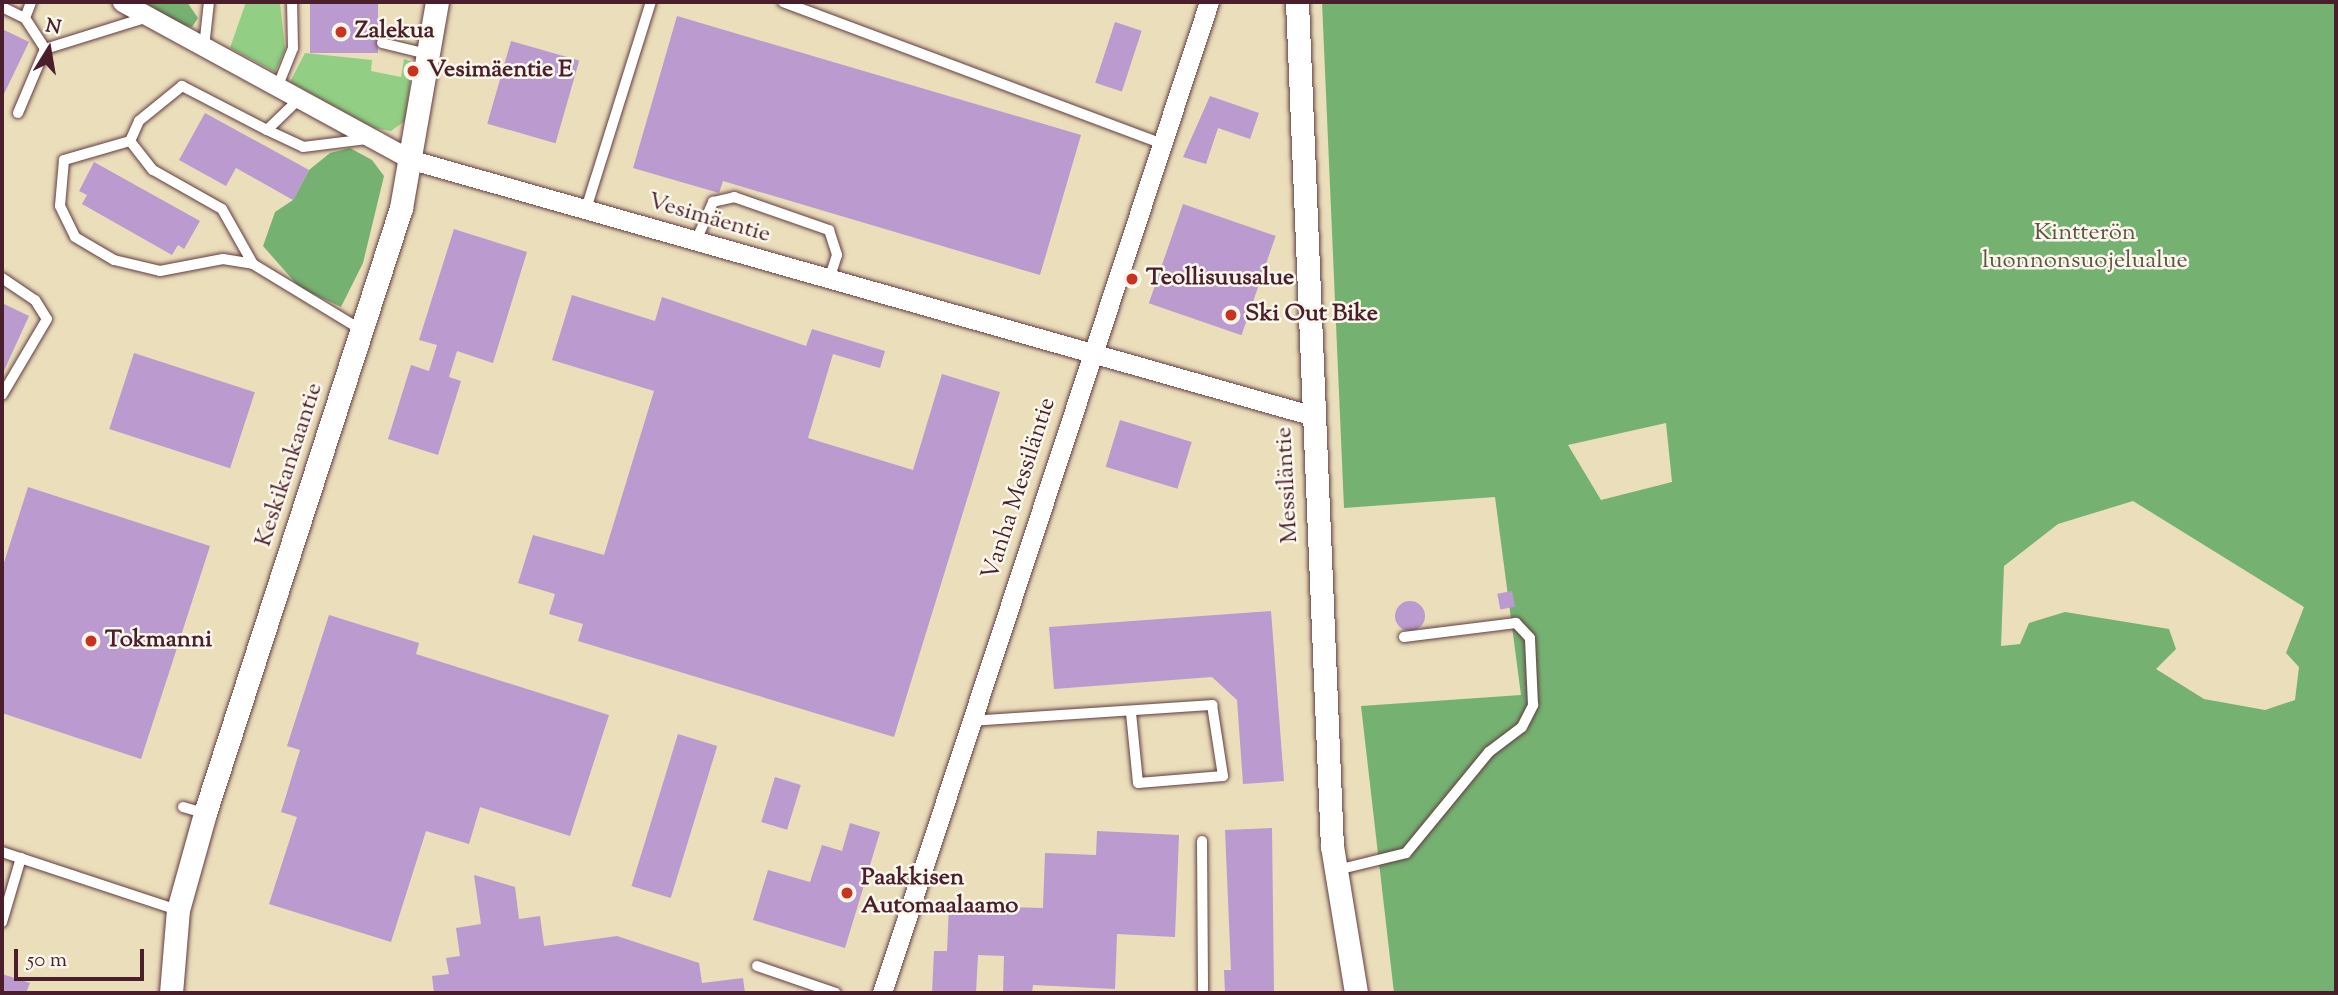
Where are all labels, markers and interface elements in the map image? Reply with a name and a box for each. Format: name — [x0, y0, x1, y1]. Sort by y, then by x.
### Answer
text: N — [43, 13, 63, 43]
north arrow — [14, 14, 84, 84]
place label: Zalekua — [355, 18, 435, 46]
marker: Zalekua — [333, 24, 349, 40]
place label: Vesimäentie E — [427, 57, 573, 85]
marker: Vesimäentie E — [405, 63, 421, 79]
street label: Vesimäentie — [644, 188, 774, 250]
park label: Kintterön luonnonsuojelualue — [1982, 220, 2188, 276]
place label: Teollisuusalue — [1146, 265, 1294, 293]
marker: Teollisuusalue — [1124, 271, 1140, 287]
place label: Ski Out Bike — [1245, 301, 1378, 329]
marker: Ski Out Bike — [1223, 307, 1239, 323]
street label: Keskikankaantie — [250, 380, 330, 550]
street label: Vanha Messiläntie — [977, 394, 1063, 584]
street label: Messiläntie — [1271, 426, 1305, 544]
place label: Tokmanni — [105, 627, 212, 655]
marker: Tokmanni — [83, 633, 99, 649]
place label: Paakkisen Automaalaamo — [861, 865, 1018, 921]
marker: Paakkisen Automaalaamo — [839, 885, 855, 901]
scale bar — [18, 936, 147, 980]
text: 50 m — [27, 946, 67, 976]

